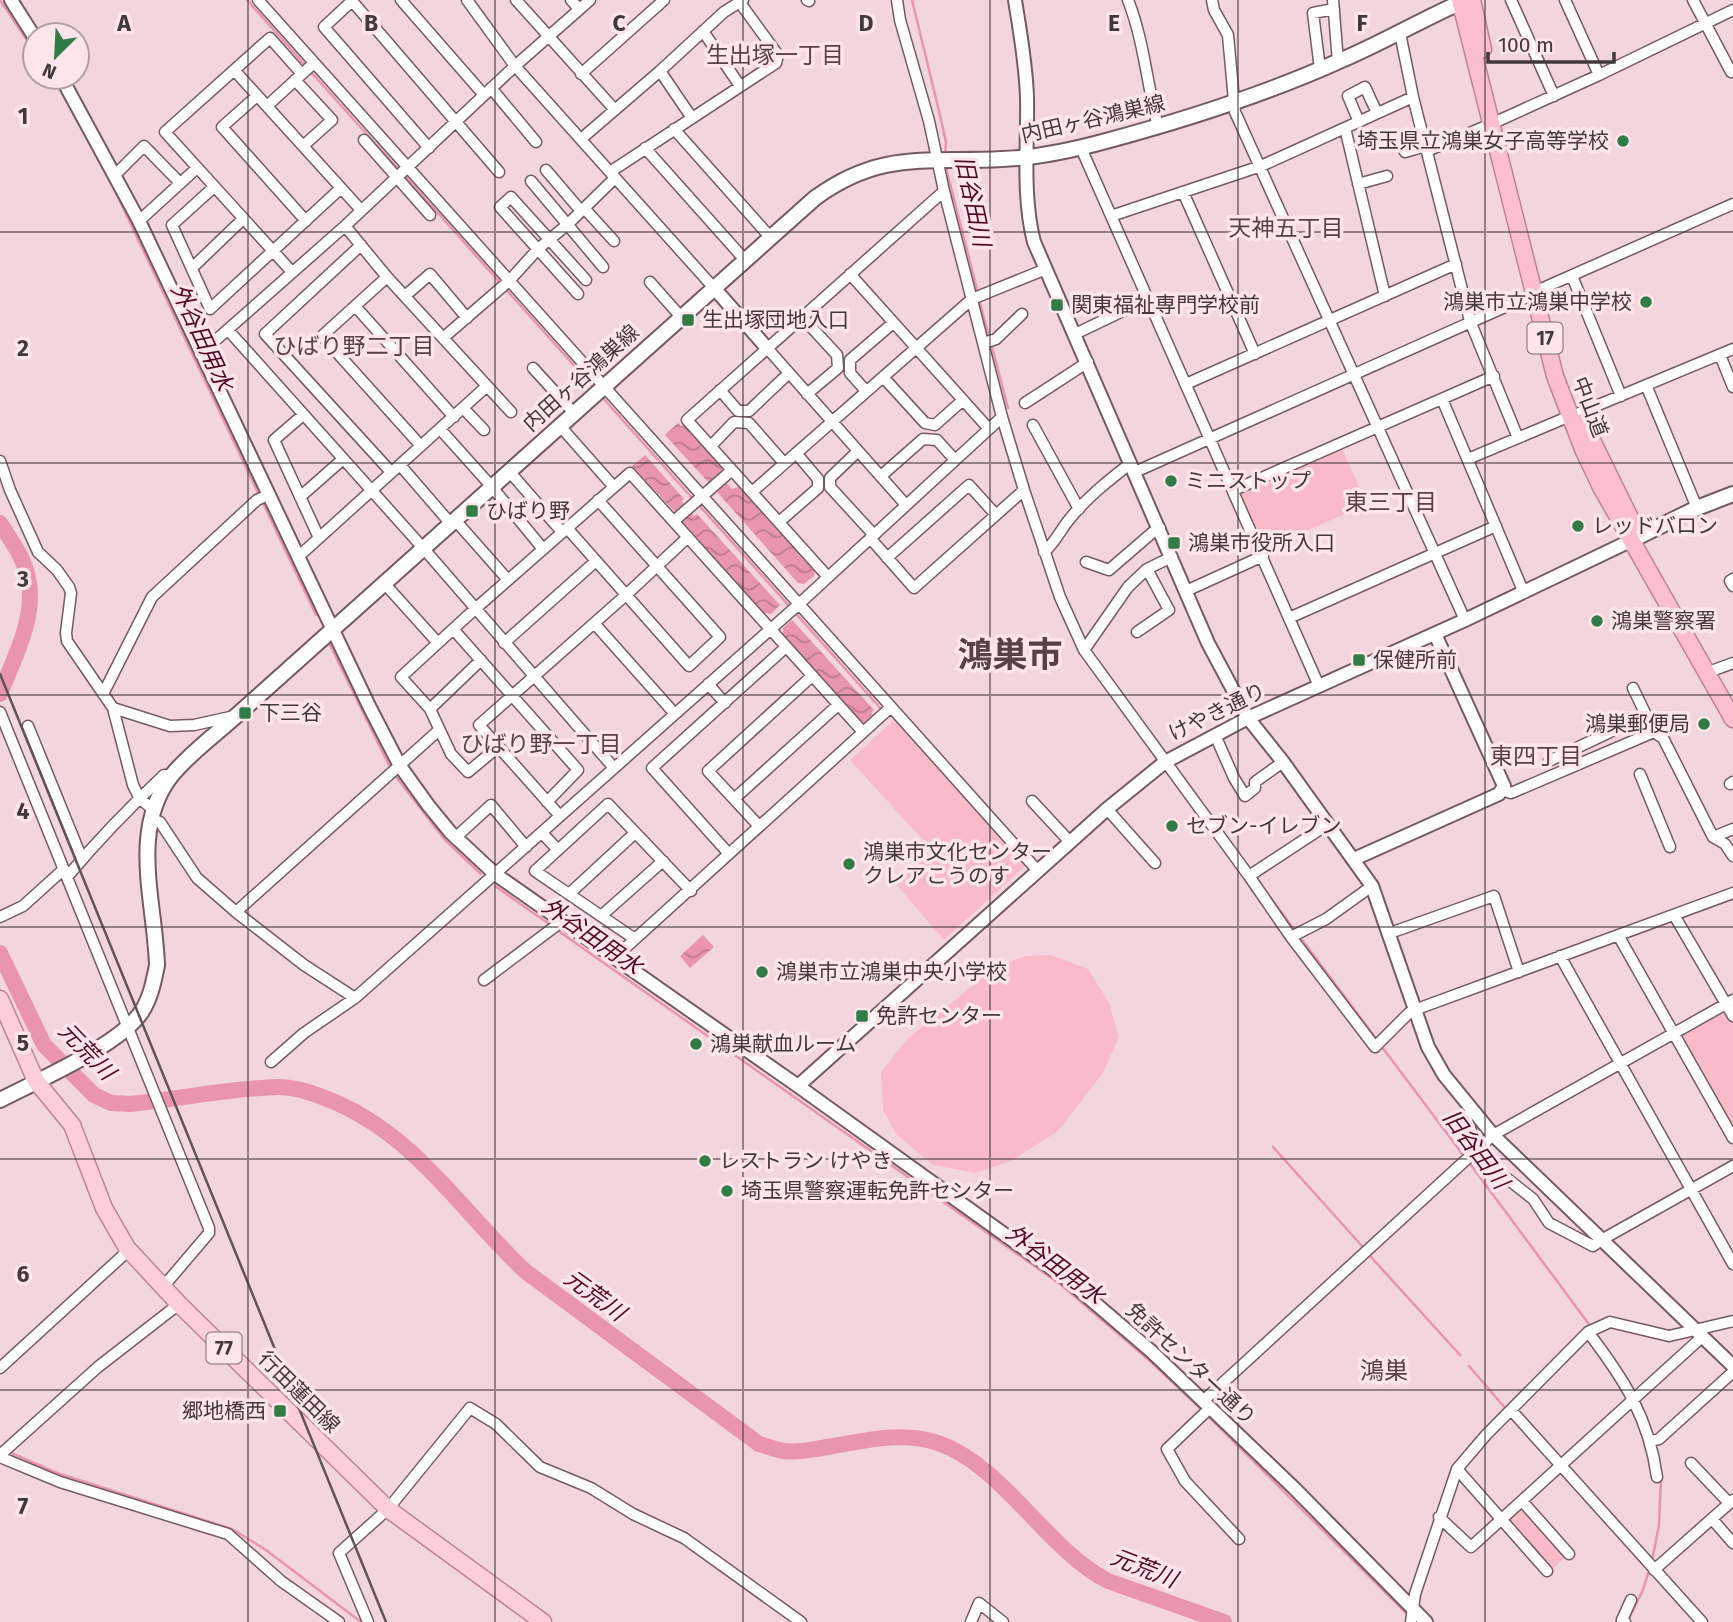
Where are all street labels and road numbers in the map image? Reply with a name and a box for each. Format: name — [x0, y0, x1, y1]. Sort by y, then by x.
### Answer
street label: 内田ヶ谷鴻巣線 — [1018, 90, 1168, 148]
street label: 内田ヶ谷鴻巣線 — [518, 319, 644, 437]
road number: 17 — [1528, 322, 1562, 354]
street label: 中山道 — [1567, 373, 1613, 441]
street label: けやき通り — [1164, 677, 1270, 747]
street label: 免許センター通り — [1121, 1297, 1261, 1431]
road number: 77 — [206, 1332, 242, 1364]
street label: 行田蓮田線 — [253, 1346, 345, 1438]

